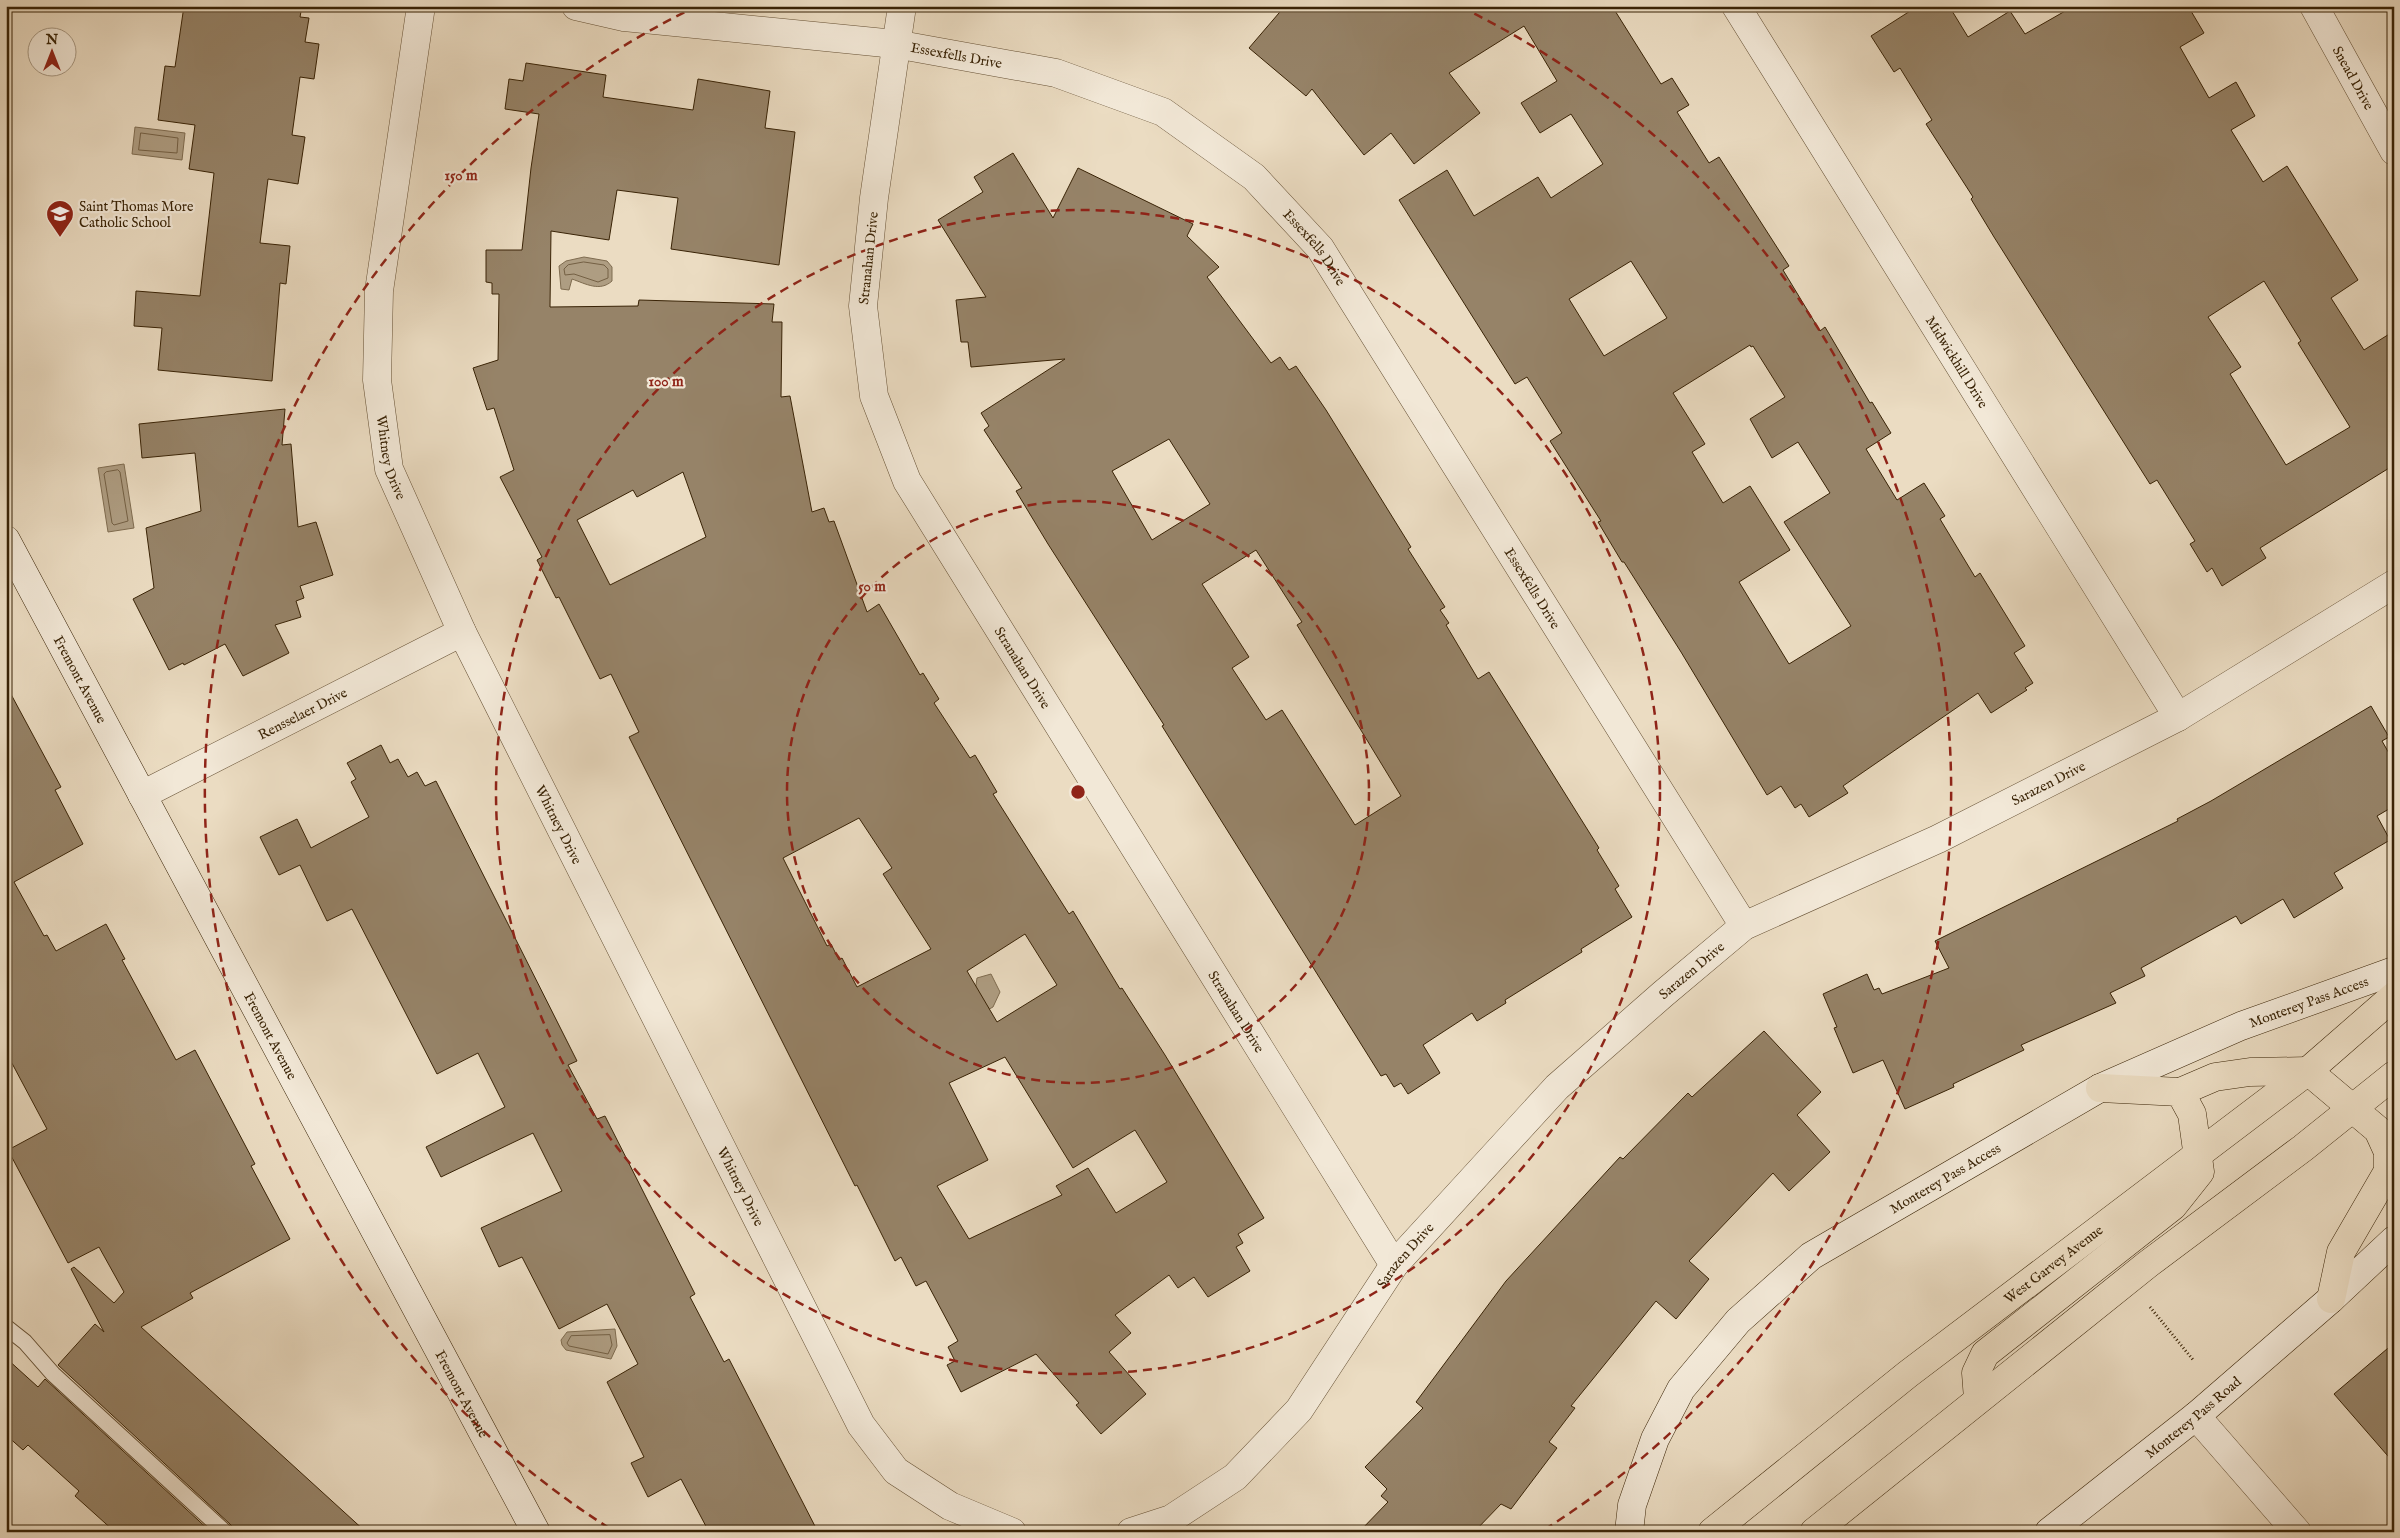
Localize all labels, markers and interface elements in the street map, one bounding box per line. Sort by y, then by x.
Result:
north arrow [28,28,78,78]
text: N [45,31,58,49]
street label: Essexfells Drive [909,39,1004,73]
street label: Snead Drive [2328,43,2378,114]
text: 150 m [444,166,478,185]
place label: Saint Thomas More Catholic School [79,198,194,232]
school or university icon: Saint Thomas More Catholic School [45,199,75,238]
street label: Essexfells Drive [1279,206,1350,290]
street label: Stranahan Drive [855,210,883,305]
street label: Midwickhill Drive [1921,313,1992,412]
text: 100 m [648,372,684,391]
street label: Whitney Drive [372,414,410,503]
street label: Essexfells Drive [1500,545,1564,633]
text: 50 m [858,577,886,596]
street label: Stranahan Drive [990,624,1055,713]
street label: Fremont Avenue [49,633,111,727]
street label: Rensselaer Drive [255,684,351,744]
street label: Sarazen Drive [2009,757,2089,810]
street label: Whitney Drive [530,782,586,868]
centre of rings [1069,783,1087,801]
street label: Sarazen Drive [1655,938,1729,1004]
street label: Stranahan Drive [1203,968,1268,1057]
street label: Monterey Pass Access [2247,973,2371,1032]
street label: Fremont Avenue [239,989,301,1084]
street label: Monterey Pass Access [1887,1140,2004,1218]
street label: Whitney Drive [713,1144,768,1230]
street label: Sarazen Drive [1373,1219,1439,1292]
street label: West Garvey Avenue [2001,1221,2107,1308]
street label: Fremont Avenue [431,1347,492,1442]
street label: Monterey Pass Road [2142,1373,2246,1463]

